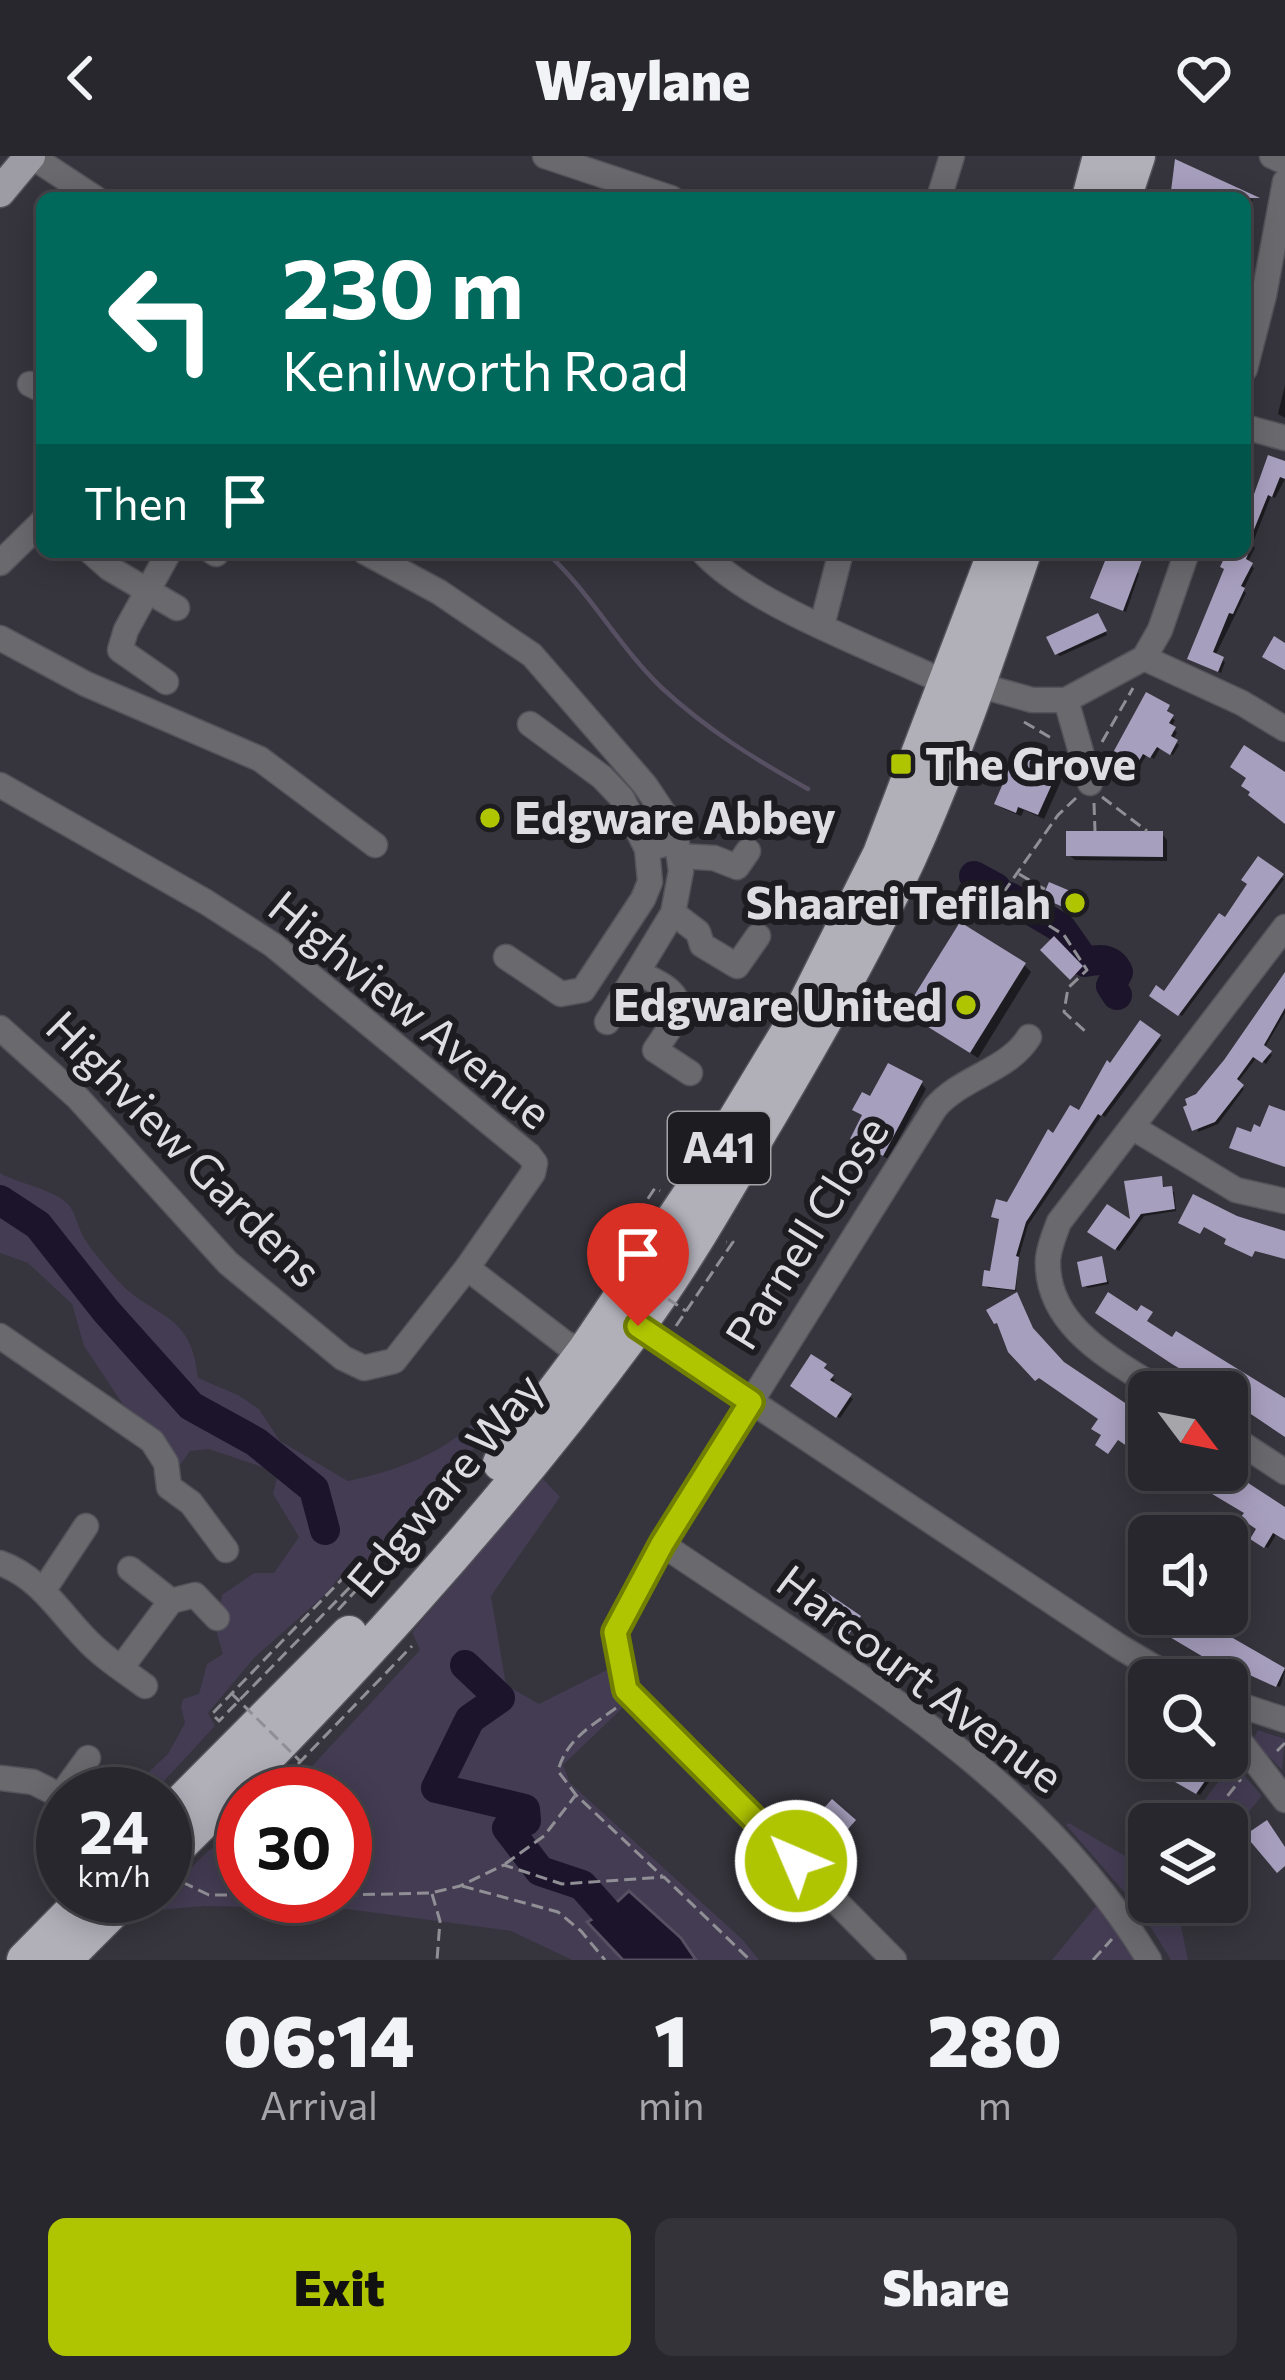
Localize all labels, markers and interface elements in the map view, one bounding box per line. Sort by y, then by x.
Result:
icon: back [48,45,114,111]
text: Waylane [535,45,750,111]
icon: heart [1171,45,1237,111]
text: 230 m [282,234,524,336]
icon: left [84,240,240,396]
text: Kenilworth Road [282,336,689,402]
icon: arrive [212,468,278,534]
text: Then [84,474,188,529]
place label: The Grove [925,734,1136,789]
marker: The Grove [888,751,914,777]
place label: Edgware Abbey [514,788,836,843]
marker: Edgware Abbey [477,805,503,831]
place label: Shaarei Tefilah [746,873,1051,928]
street label: Highview Avenue [259,877,564,1139]
marker: Shaarei Tefilah [1062,890,1088,916]
place label: Edgware United [613,975,942,1030]
marker: Edgware United [953,992,979,1018]
street label: Highview Gardens [37,998,335,1296]
street label: Parnell Close [712,1105,898,1358]
road number: A41 [668,1112,770,1184]
pin [587,1203,689,1326]
icon: arrive [605,1221,671,1287]
street label: Edgware Way [333,1360,553,1607]
north arrow [1128,1371,1248,1491]
map controls [1128,1371,1248,1923]
button: sound [1128,1515,1248,1635]
street label: Harcourt Avenue [768,1552,1075,1802]
button: search [1128,1659,1248,1779]
speed limit sign: 30 [216,1767,372,1923]
text: 24 [79,1793,149,1866]
position arrow [733,1798,859,1924]
button: layers [1128,1803,1248,1923]
text: km/h [78,1856,150,1893]
text: 06:14 [223,1994,415,2082]
text: 1 [654,1994,688,2082]
text: 280 [928,1994,1062,2082]
text: Arrival [260,2080,378,2128]
text: min [638,2080,704,2128]
text: m [978,2080,1012,2128]
button: Exit [48,2218,631,2356]
button: Share [655,2218,1237,2356]

